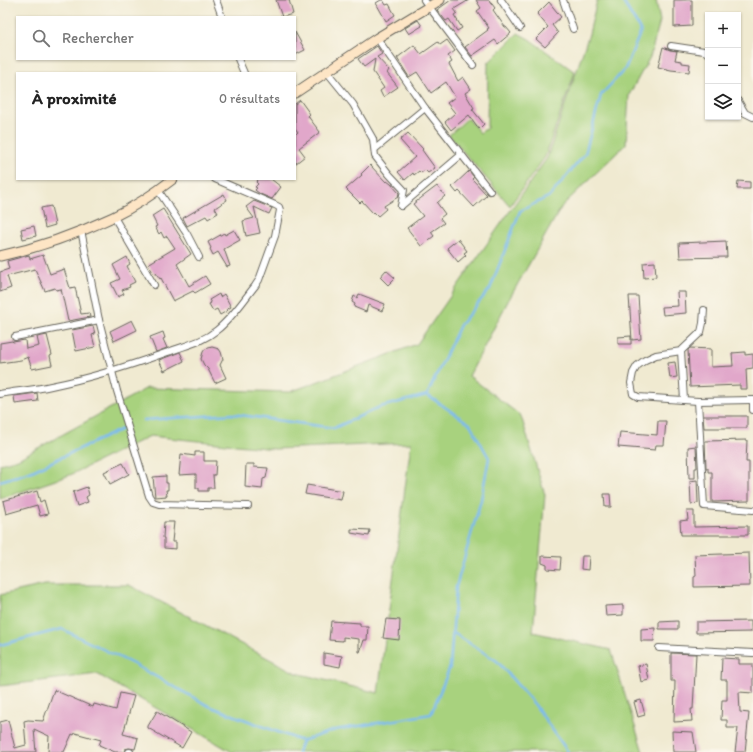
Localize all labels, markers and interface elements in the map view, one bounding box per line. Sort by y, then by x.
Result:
map controls [705,12,741,120]
button: + [705,12,741,48]
search box [16,16,296,60]
icon: search [30,27,52,49]
text: Rechercher [62,29,134,47]
button: − [705,48,741,84]
button: layers [705,84,741,120]
text: À proximité [32,88,117,108]
text: 0 résultats [219,91,280,106]

